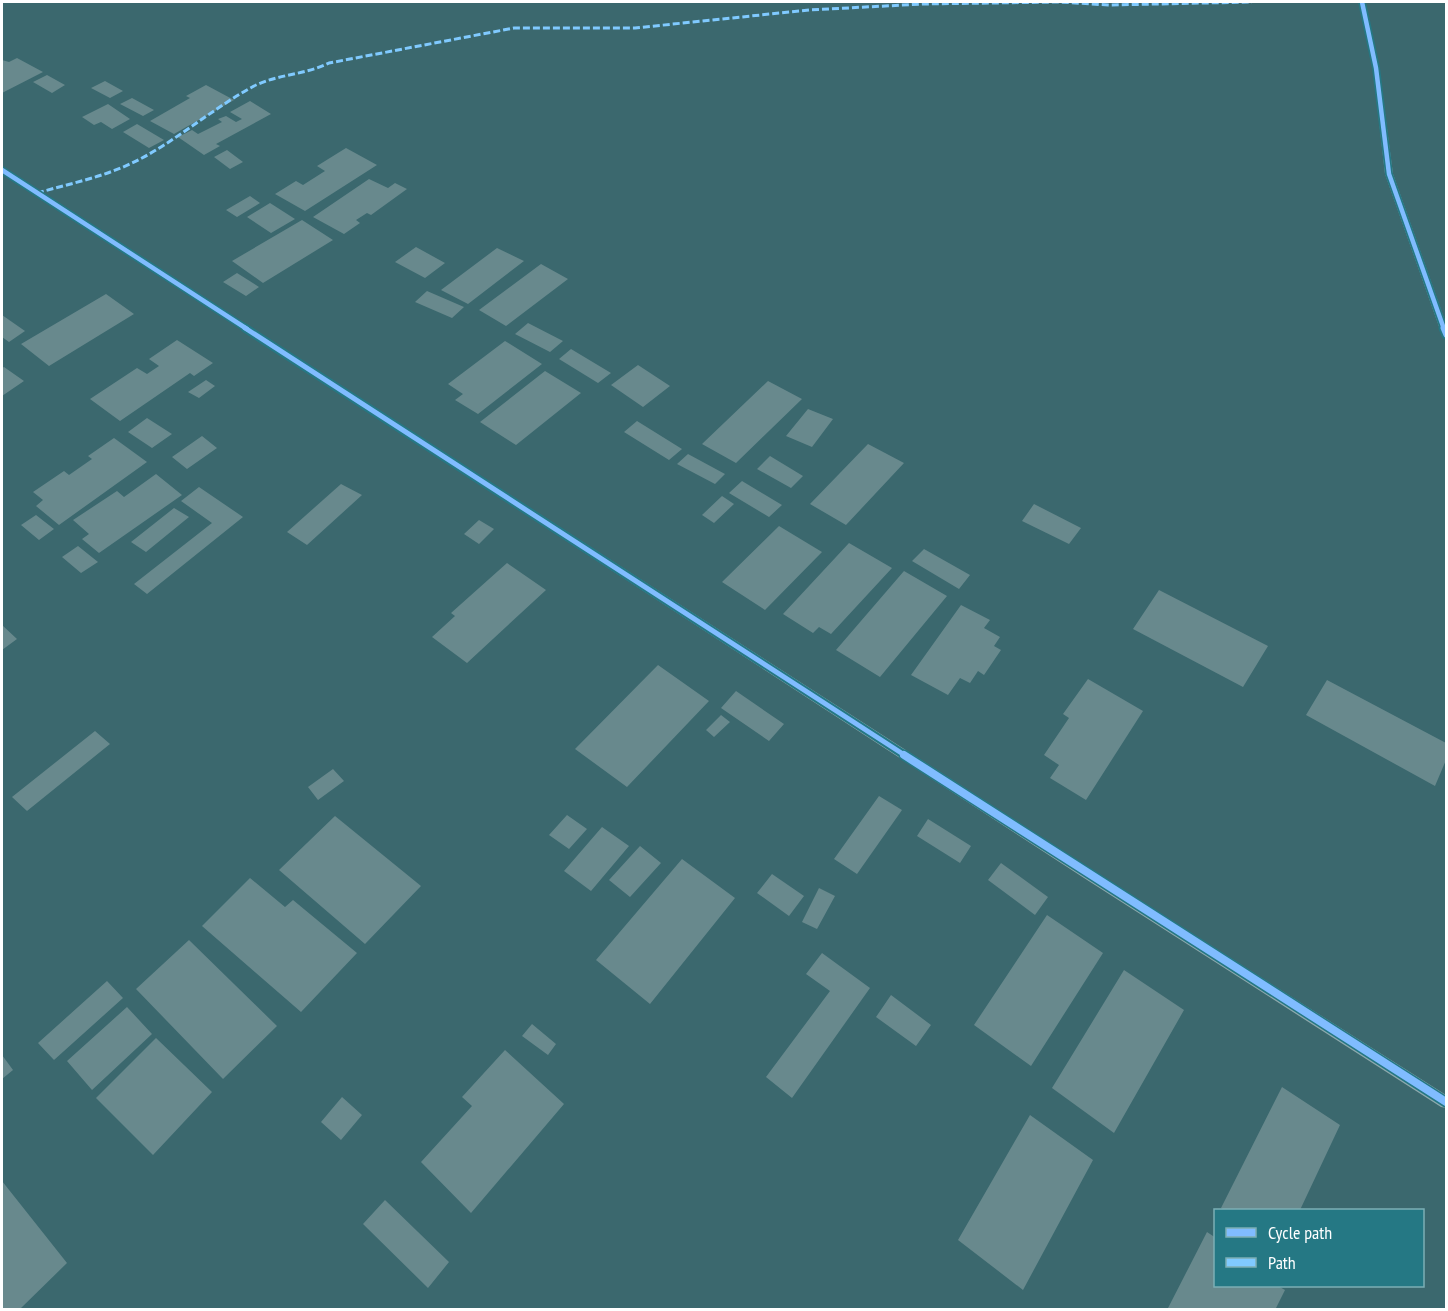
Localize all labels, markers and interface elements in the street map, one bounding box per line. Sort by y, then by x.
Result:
legend [1214,1209,1424,1287]
text: Cycle path [1268,1221,1332,1244]
text: Path [1268,1251,1296,1274]

